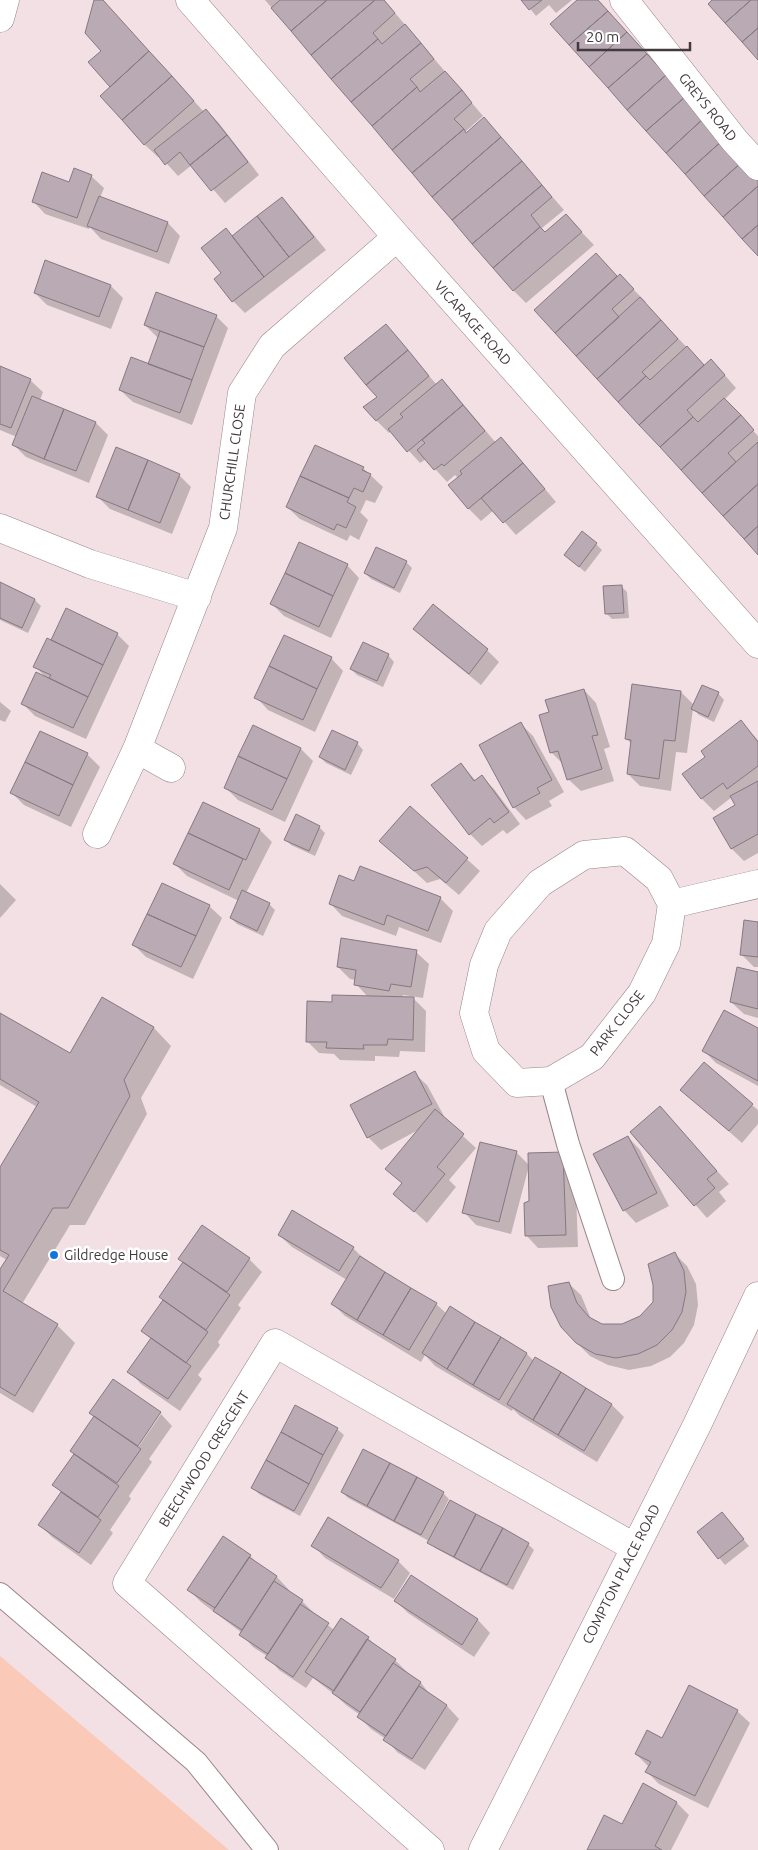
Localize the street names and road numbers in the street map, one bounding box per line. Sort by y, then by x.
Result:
street label: GREYS ROAD [676,70,740,144]
street label: VICARAGE ROAD [431,278,515,368]
street label: CHURCHILL CLOSE [216,403,248,521]
street label: PARK CLOSE [586,987,648,1059]
street label: BEECHWOOD CRESCENT [156,1388,253,1530]
street label: COMPTON PLACE ROAD [579,1502,663,1646]

